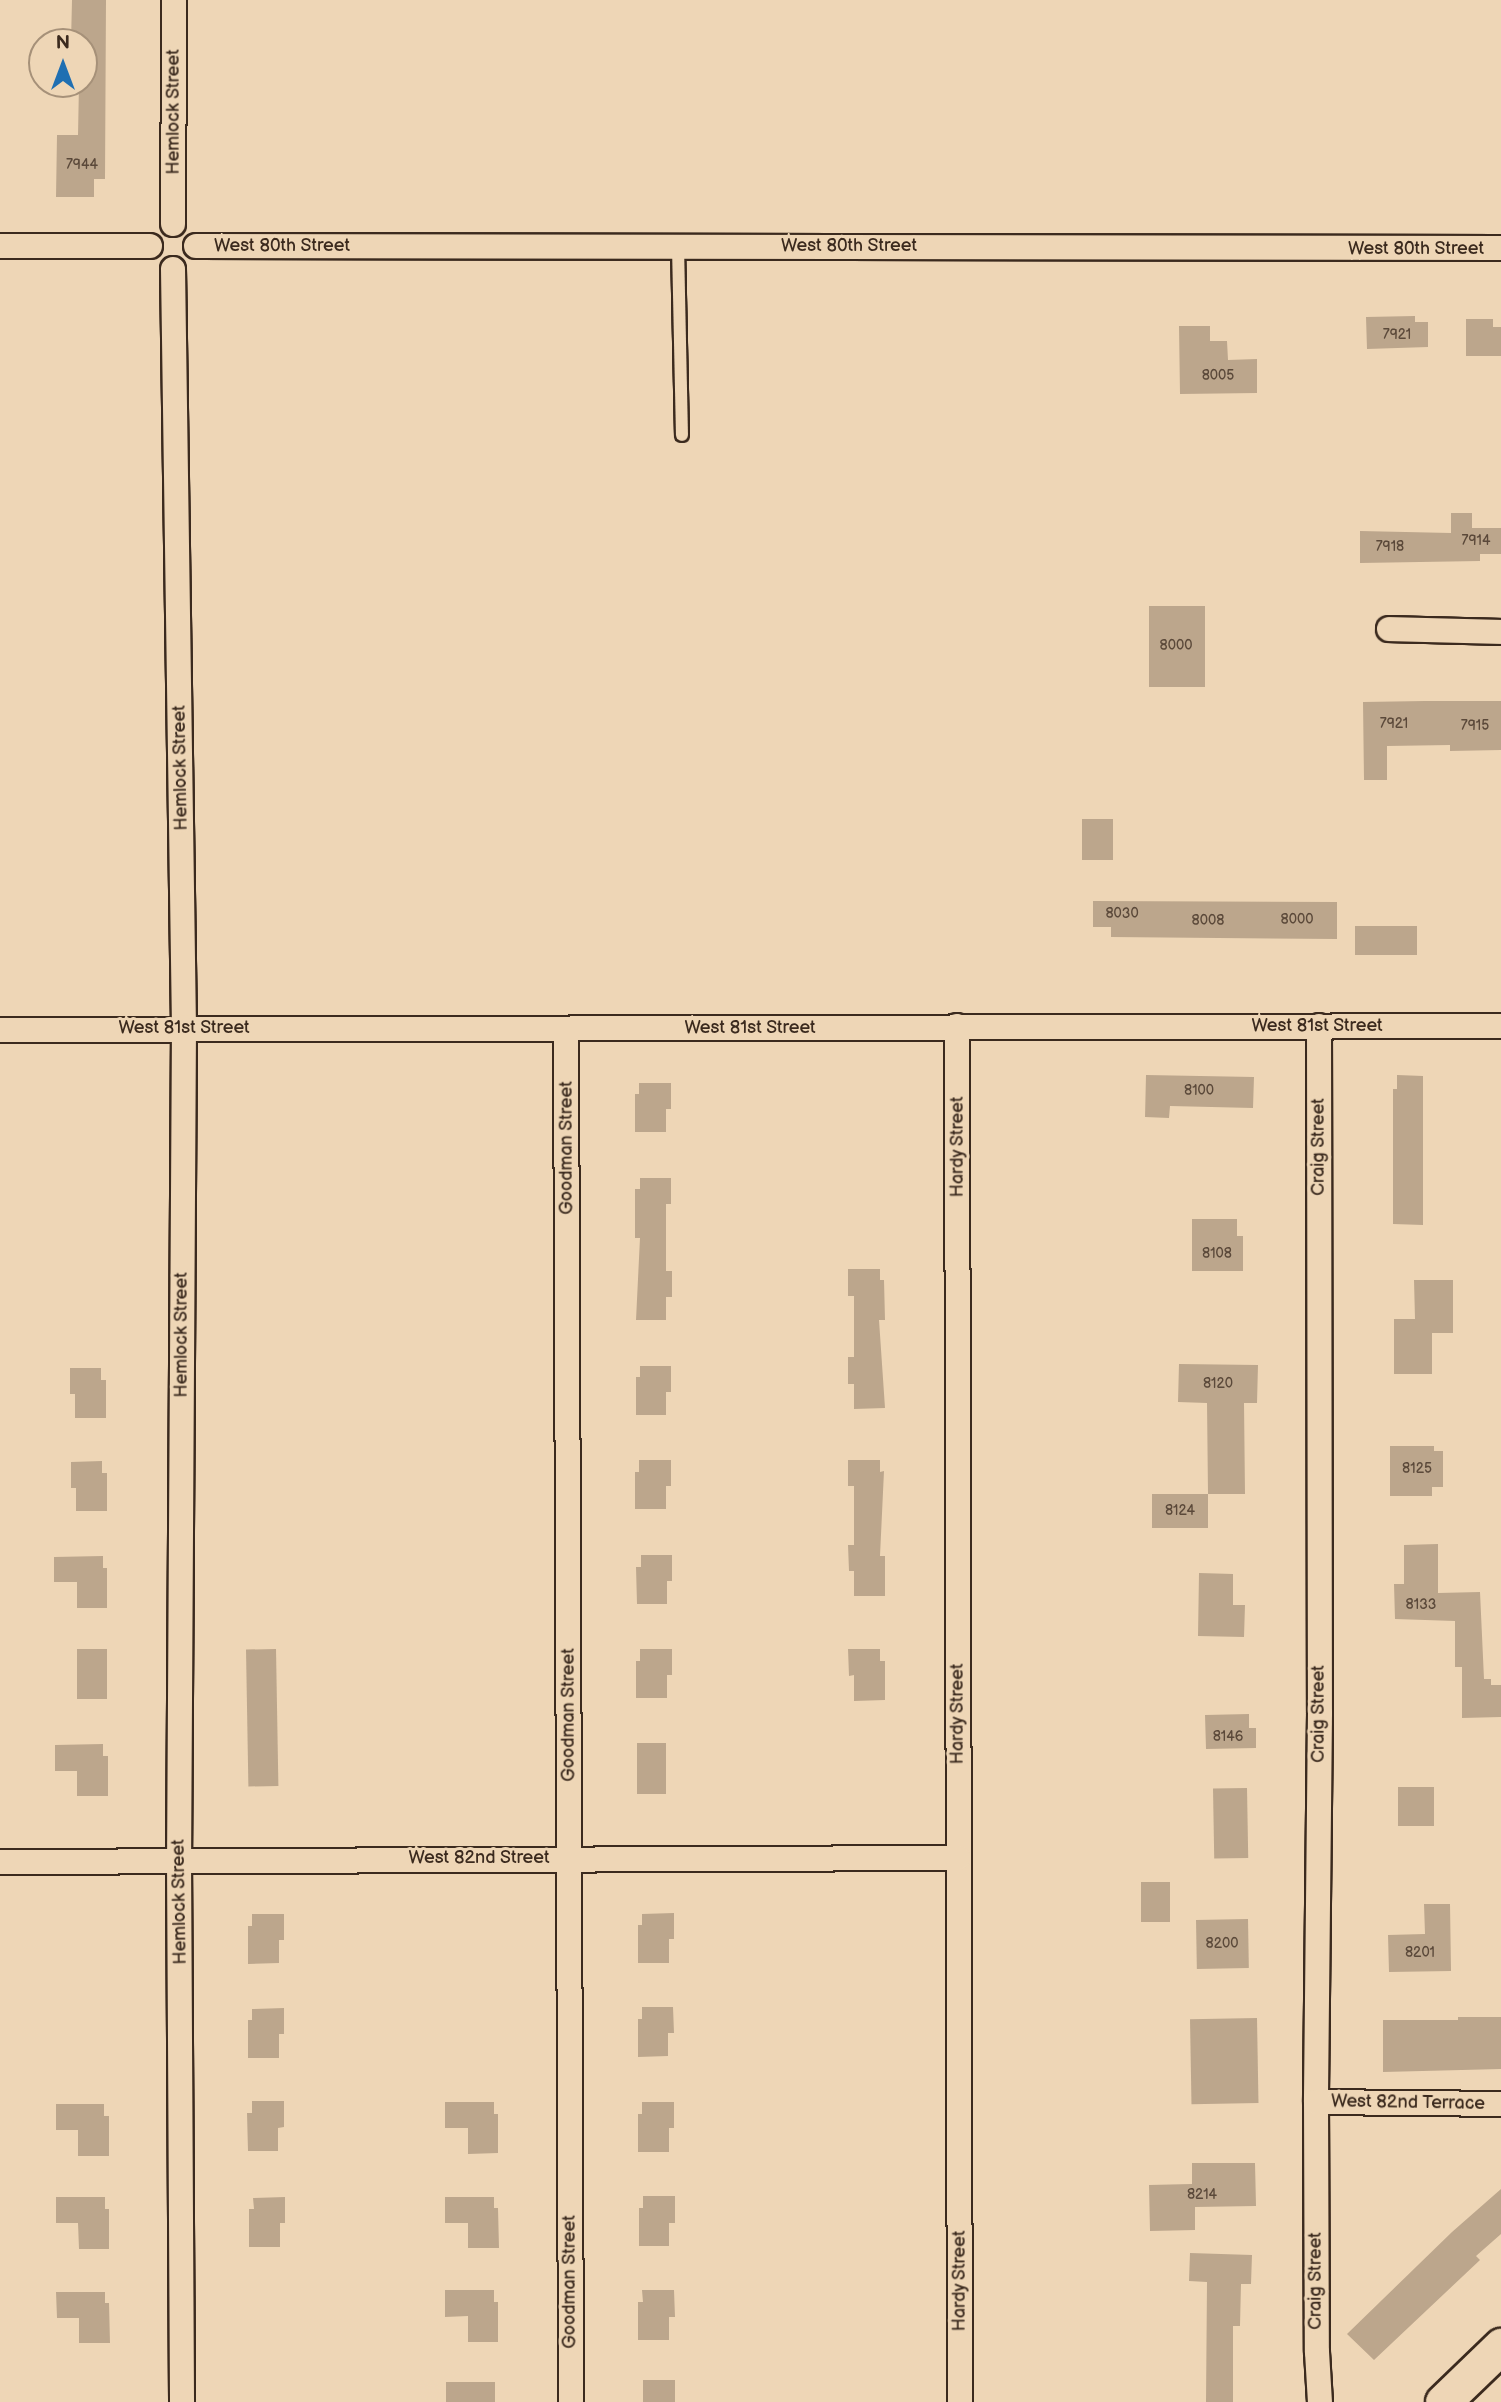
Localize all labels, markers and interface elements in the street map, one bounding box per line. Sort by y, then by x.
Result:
north arrow [28,28,98,98]
text: N [56,32,70,55]
street label: Hemlock Street [163,49,185,175]
house number: 7944 [66,157,98,173]
street label: West 80th Street [214,235,350,257]
street label: West 80th Street [781,235,917,257]
street label: West 80th Street [1348,238,1484,260]
house number: 7921 [1383,327,1411,343]
house number: 8005 [1202,368,1234,384]
house number: 7914 [1462,533,1490,549]
house number: 7918 [1376,539,1404,555]
house number: 8000 [1160,638,1192,654]
street label: Hemlock Street [169,705,193,831]
house number: 7921 [1380,716,1408,732]
house number: 7915 [1461,718,1489,734]
house number: 8030 [1105,906,1139,922]
house number: 8000 [1281,912,1313,928]
house number: 8008 [1192,913,1224,929]
street label: West 81st Street [1251,1015,1383,1037]
street label: West 81st Street [118,1017,250,1039]
street label: West 81st Street [684,1017,816,1039]
street label: Goodman Street [556,1081,578,1215]
house number: 8100 [1184,1083,1214,1099]
street label: Hardy Street [947,1096,969,1198]
street label: Craig Street [1308,1098,1330,1196]
house number: 8108 [1202,1246,1232,1262]
street label: Hemlock Street [171,1272,193,1398]
house number: 8120 [1203,1376,1233,1392]
house number: 8125 [1402,1461,1432,1477]
house number: 8124 [1165,1503,1195,1519]
house number: 8133 [1406,1597,1436,1613]
street label: Goodman Street [558,1648,580,1782]
street label: Hardy Street [947,1663,969,1765]
street label: Craig Street [1308,1665,1330,1763]
house number: 8146 [1213,1729,1243,1745]
street label: Hemlock Street [168,1839,192,1965]
street label: West 82nd Street [408,1847,550,1869]
house number: 8200 [1206,1936,1238,1952]
house number: 8201 [1405,1945,1435,1961]
street label: West 82nd Terrace [1331,2091,1485,2115]
house number: 8214 [1187,2187,1217,2203]
street label: Goodman Street [559,2215,581,2349]
street label: Hardy Street [949,2230,971,2332]
street label: Craig Street [1305,2232,1327,2330]

